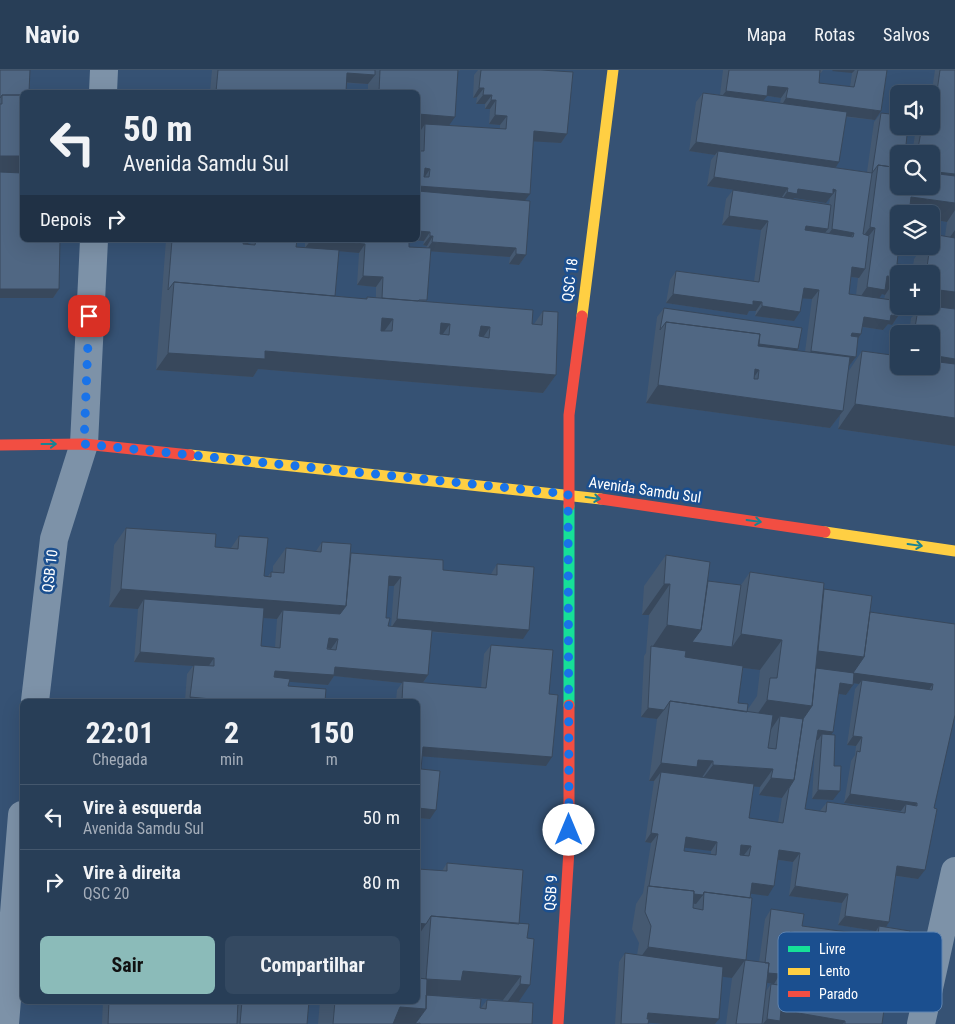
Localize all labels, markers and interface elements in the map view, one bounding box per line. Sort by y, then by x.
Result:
text: Navio [25,21,80,49]
text: Mapa [747,24,786,45]
text: Rotas [814,24,855,45]
text: Salvos [883,24,930,45]
map controls [890,85,940,375]
button: sound [890,85,940,135]
text: 50 m [123,109,192,150]
icon: left [40,110,105,175]
button: search [890,145,940,195]
text: Avenida Samdu Sul [123,151,289,176]
icon: right [102,205,130,233]
button: layers [890,205,940,255]
text: Depois [40,208,92,231]
street label: QSC 18 [558,257,582,303]
button: + [890,265,940,315]
pin [68,295,110,337]
icon: arrive [75,302,103,330]
button: − [890,325,940,375]
one-way arrow [40,439,56,449]
street label: Avenida Samdu Sul [588,473,702,507]
one-way arrow [585,493,601,503]
one-way arrow [746,517,762,527]
one-way arrow [907,540,923,550]
street label: QSB 10 [38,548,62,594]
text: 22:01 [86,715,154,750]
text: 2 [224,715,239,750]
text: 150 [309,715,354,750]
text: Chegada [92,750,148,769]
text: min [220,750,243,769]
text: m [326,750,338,769]
text: Vire à esquerda [83,796,202,819]
icon: left [40,803,68,831]
position arrow [542,803,594,855]
text: 50 m [363,806,400,829]
text: Avenida Samdu Sul [83,819,204,838]
text: Vire à direita [83,861,181,884]
icon: right [40,868,68,896]
text: 80 m [363,871,400,894]
street label: QSB 9 [541,874,561,912]
text: QSC 20 [83,884,129,903]
legend [778,932,942,1012]
button: Sair [40,936,215,994]
button: Compartilhar [225,936,400,994]
text: Livre [819,941,846,957]
text: Lento [819,963,850,979]
text: Parado [819,986,858,1002]

